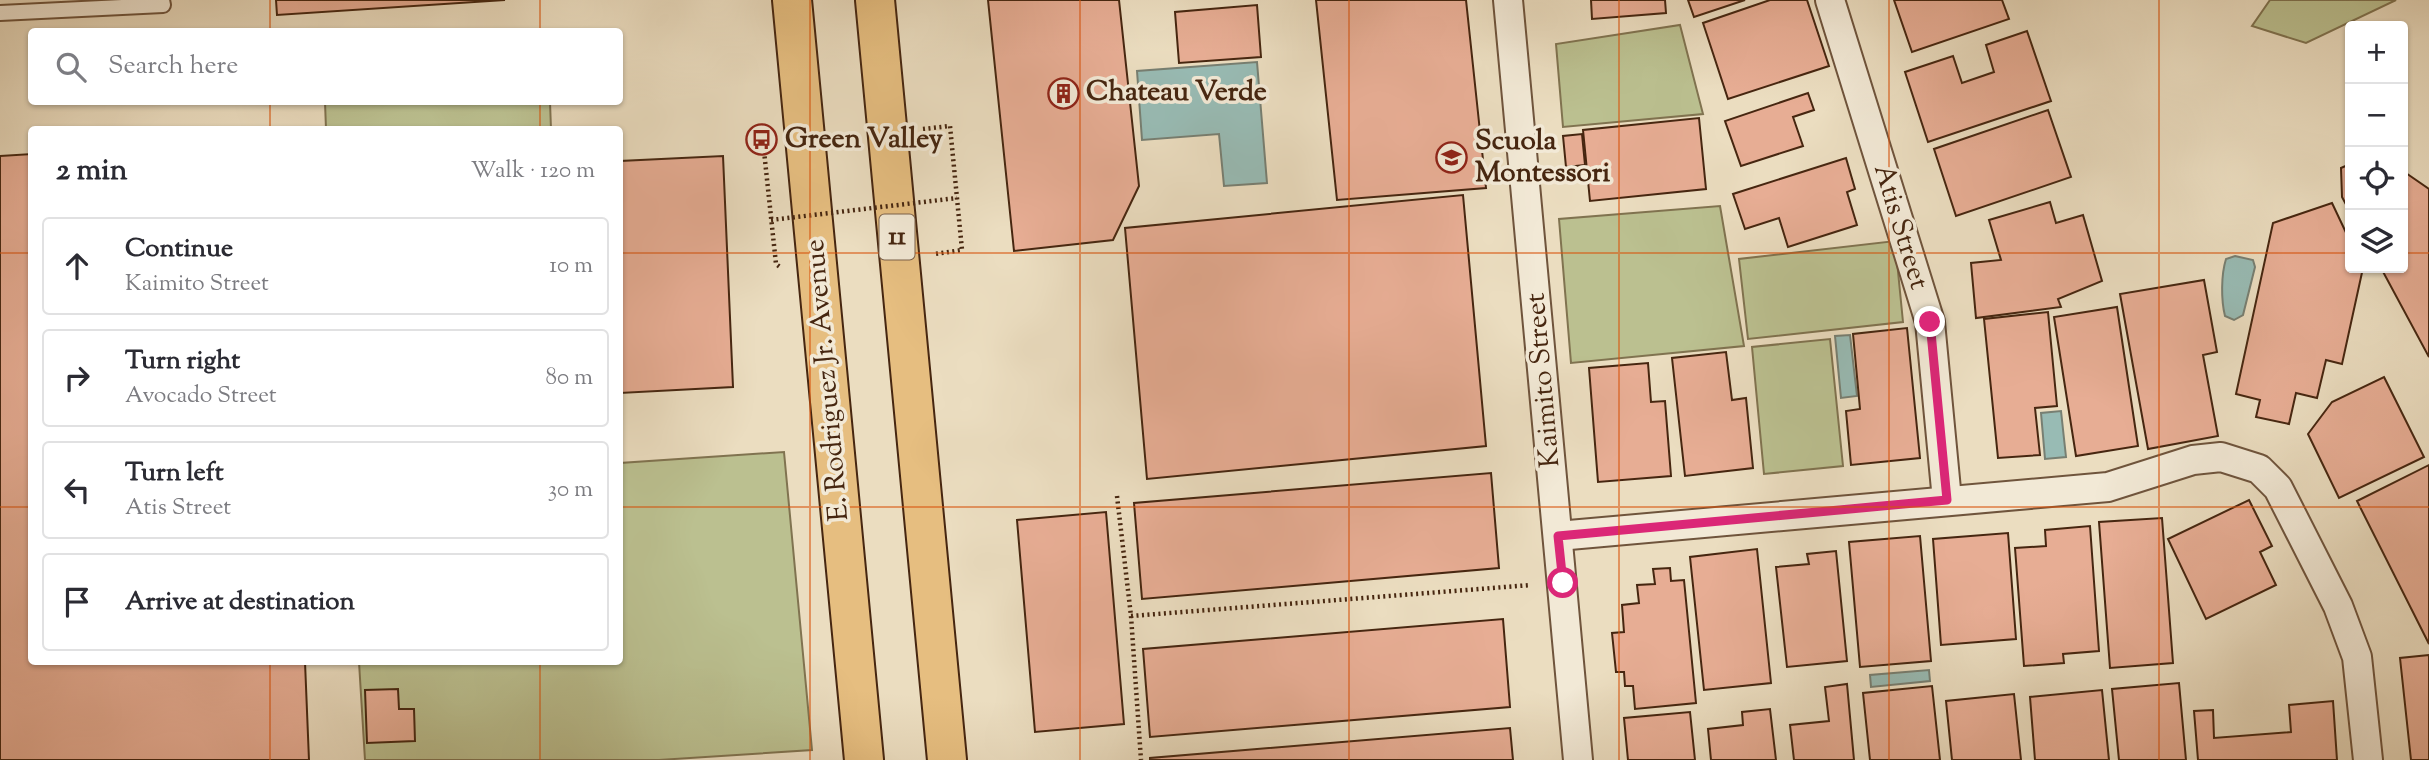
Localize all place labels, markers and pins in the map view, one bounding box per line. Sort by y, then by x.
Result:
place label: Chateau Verde [1086,73,1267,113]
building icon: Chateau Verde [1046,76,1080,110]
place label: Green Valley [785,120,943,160]
place label: Scuola Montessori [1475,122,1610,194]
bus stop icon: Green Valley [745,123,779,157]
school or university icon: Scuola Montessori [1435,141,1469,175]

